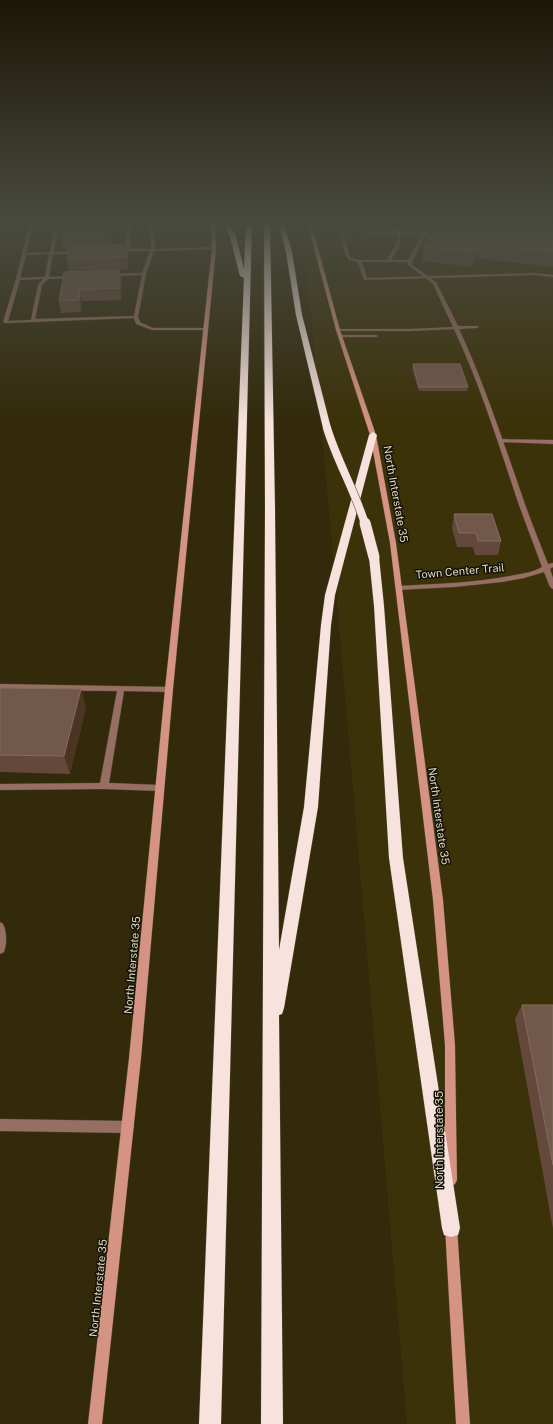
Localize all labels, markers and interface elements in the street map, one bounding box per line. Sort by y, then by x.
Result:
street label: North Interstate 35 [382,445,410,543]
street label: Town Center Trail [415,561,505,581]
street label: North Interstate 35 [426,767,452,865]
street label: North Interstate 35 [122,916,142,1014]
street label: North Interstate 35 [433,1091,445,1189]
street label: North Interstate 35 [87,1239,109,1337]

